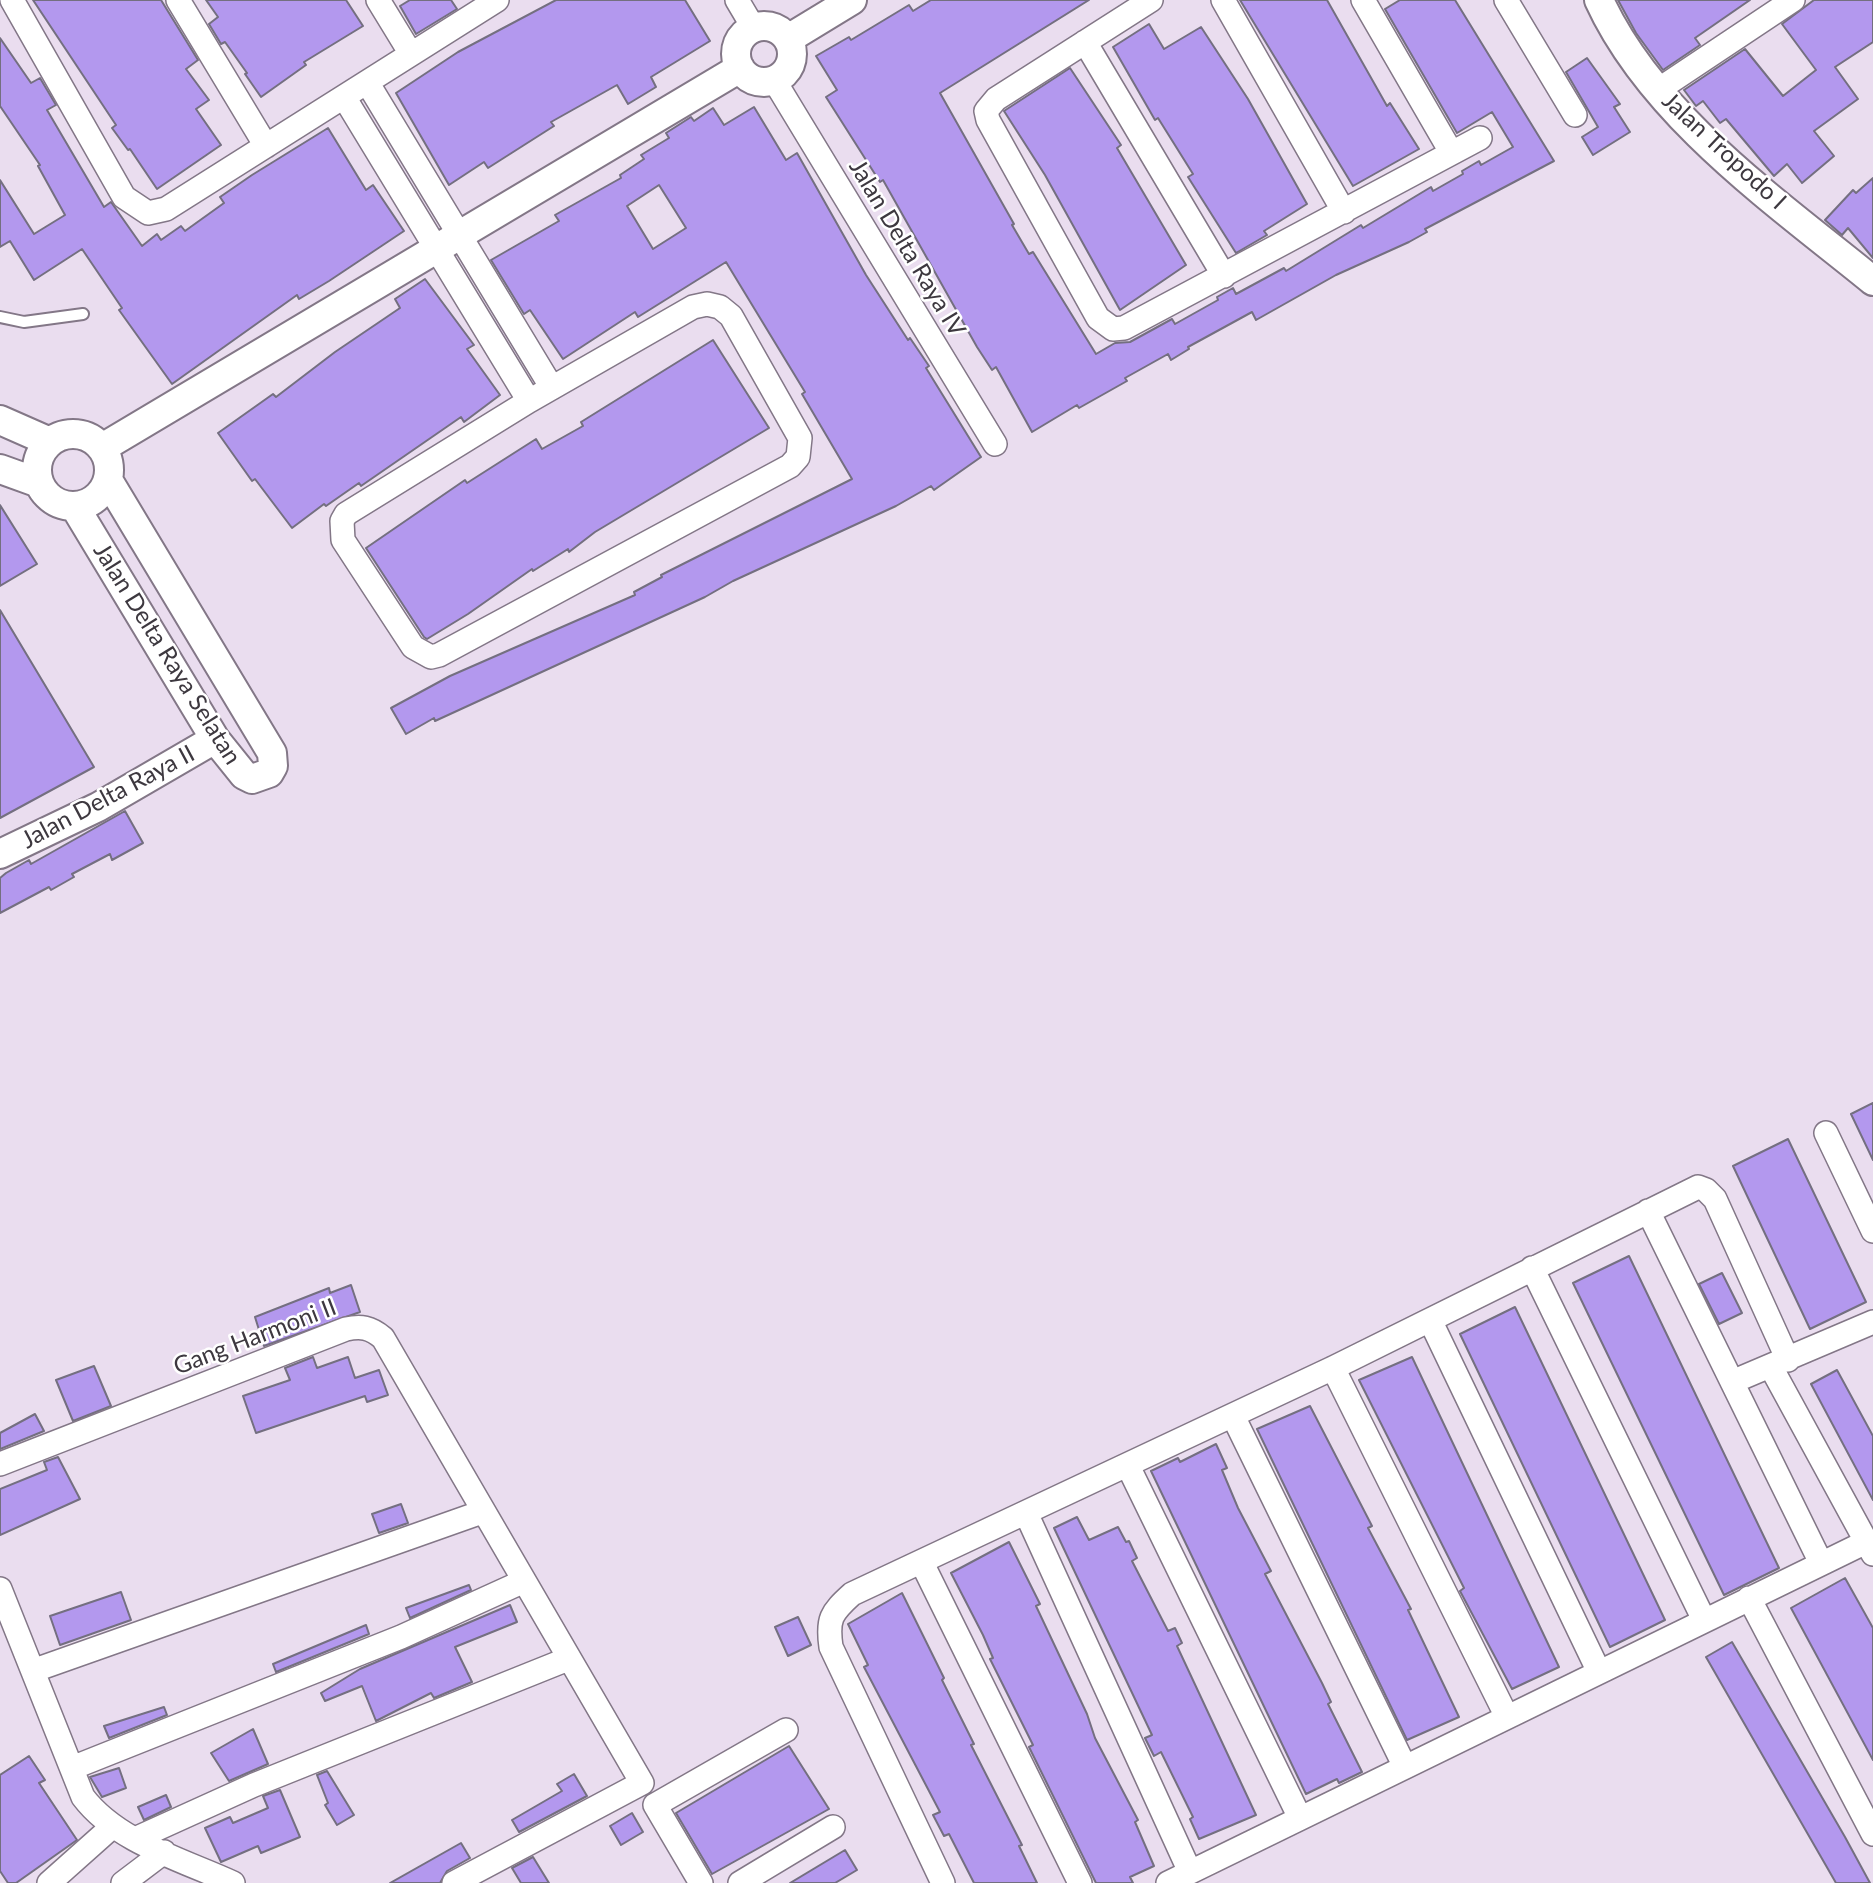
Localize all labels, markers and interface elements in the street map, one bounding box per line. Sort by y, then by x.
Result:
street label: Jalan Tropodo I [1656,86,1792,216]
street label: Jalan Delta Raya IV [843,154,971,342]
street label: Jalan Delta Raya Selatan [87,538,247,770]
street label: Jalan Delta Raya II [16,739,200,855]
street label: Gang Harmoni II [169,1293,341,1381]

